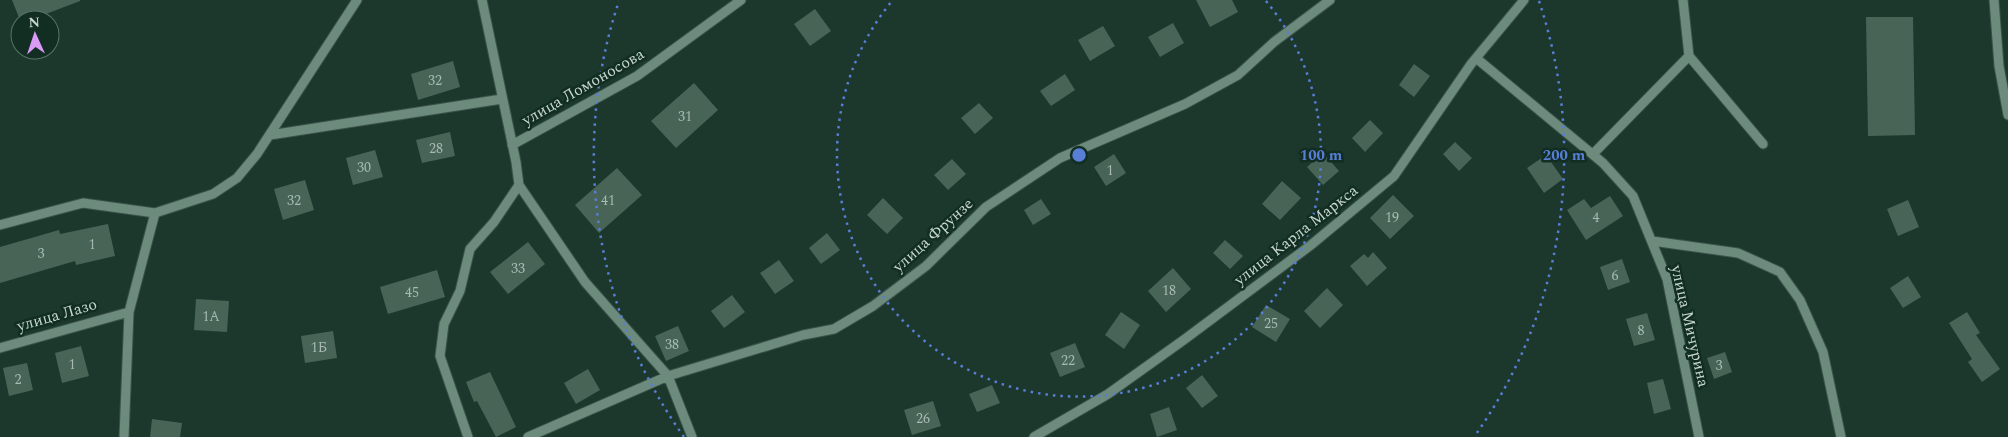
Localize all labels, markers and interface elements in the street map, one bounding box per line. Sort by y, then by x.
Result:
north arrow [10,10,60,60]
text: N [28,12,41,33]
street label: улица Ломоносова [516,42,649,132]
house number: 32 [428,70,442,91]
house number: 31 [678,106,692,127]
house number: 28 [429,138,443,159]
text: 100 m [1300,144,1343,167]
text: 200 m [1543,144,1586,167]
centre of rings [1070,146,1088,164]
house number: 30 [357,157,371,178]
house number: 1 [1107,160,1114,181]
street label: улица Карла Маркса [1228,179,1363,292]
house number: 32 [287,190,301,211]
house number: 41 [601,190,615,211]
street label: улица Фрунзе [886,192,979,279]
house number: 19 [1385,207,1399,228]
house number: 4 [1593,207,1600,228]
house number: 1 [89,234,96,255]
house number: 3 [38,243,45,264]
house number: 33 [511,258,525,279]
street label: улица Мичурина [1664,262,1716,390]
house number: 6 [1612,265,1619,286]
house number: 18 [1162,280,1176,301]
house number: 45 [405,282,419,303]
street label: улица Лазо [13,292,100,338]
house number: 1А [202,306,220,327]
house number: 25 [1264,313,1278,334]
house number: 8 [1638,320,1645,341]
house number: 38 [665,334,679,355]
house number: 1Б [311,337,327,358]
house number: 22 [1061,350,1075,371]
house number: 1 [69,354,76,375]
house number: 3 [1716,355,1723,376]
house number: 2 [15,369,22,390]
house number: 26 [916,408,930,429]

